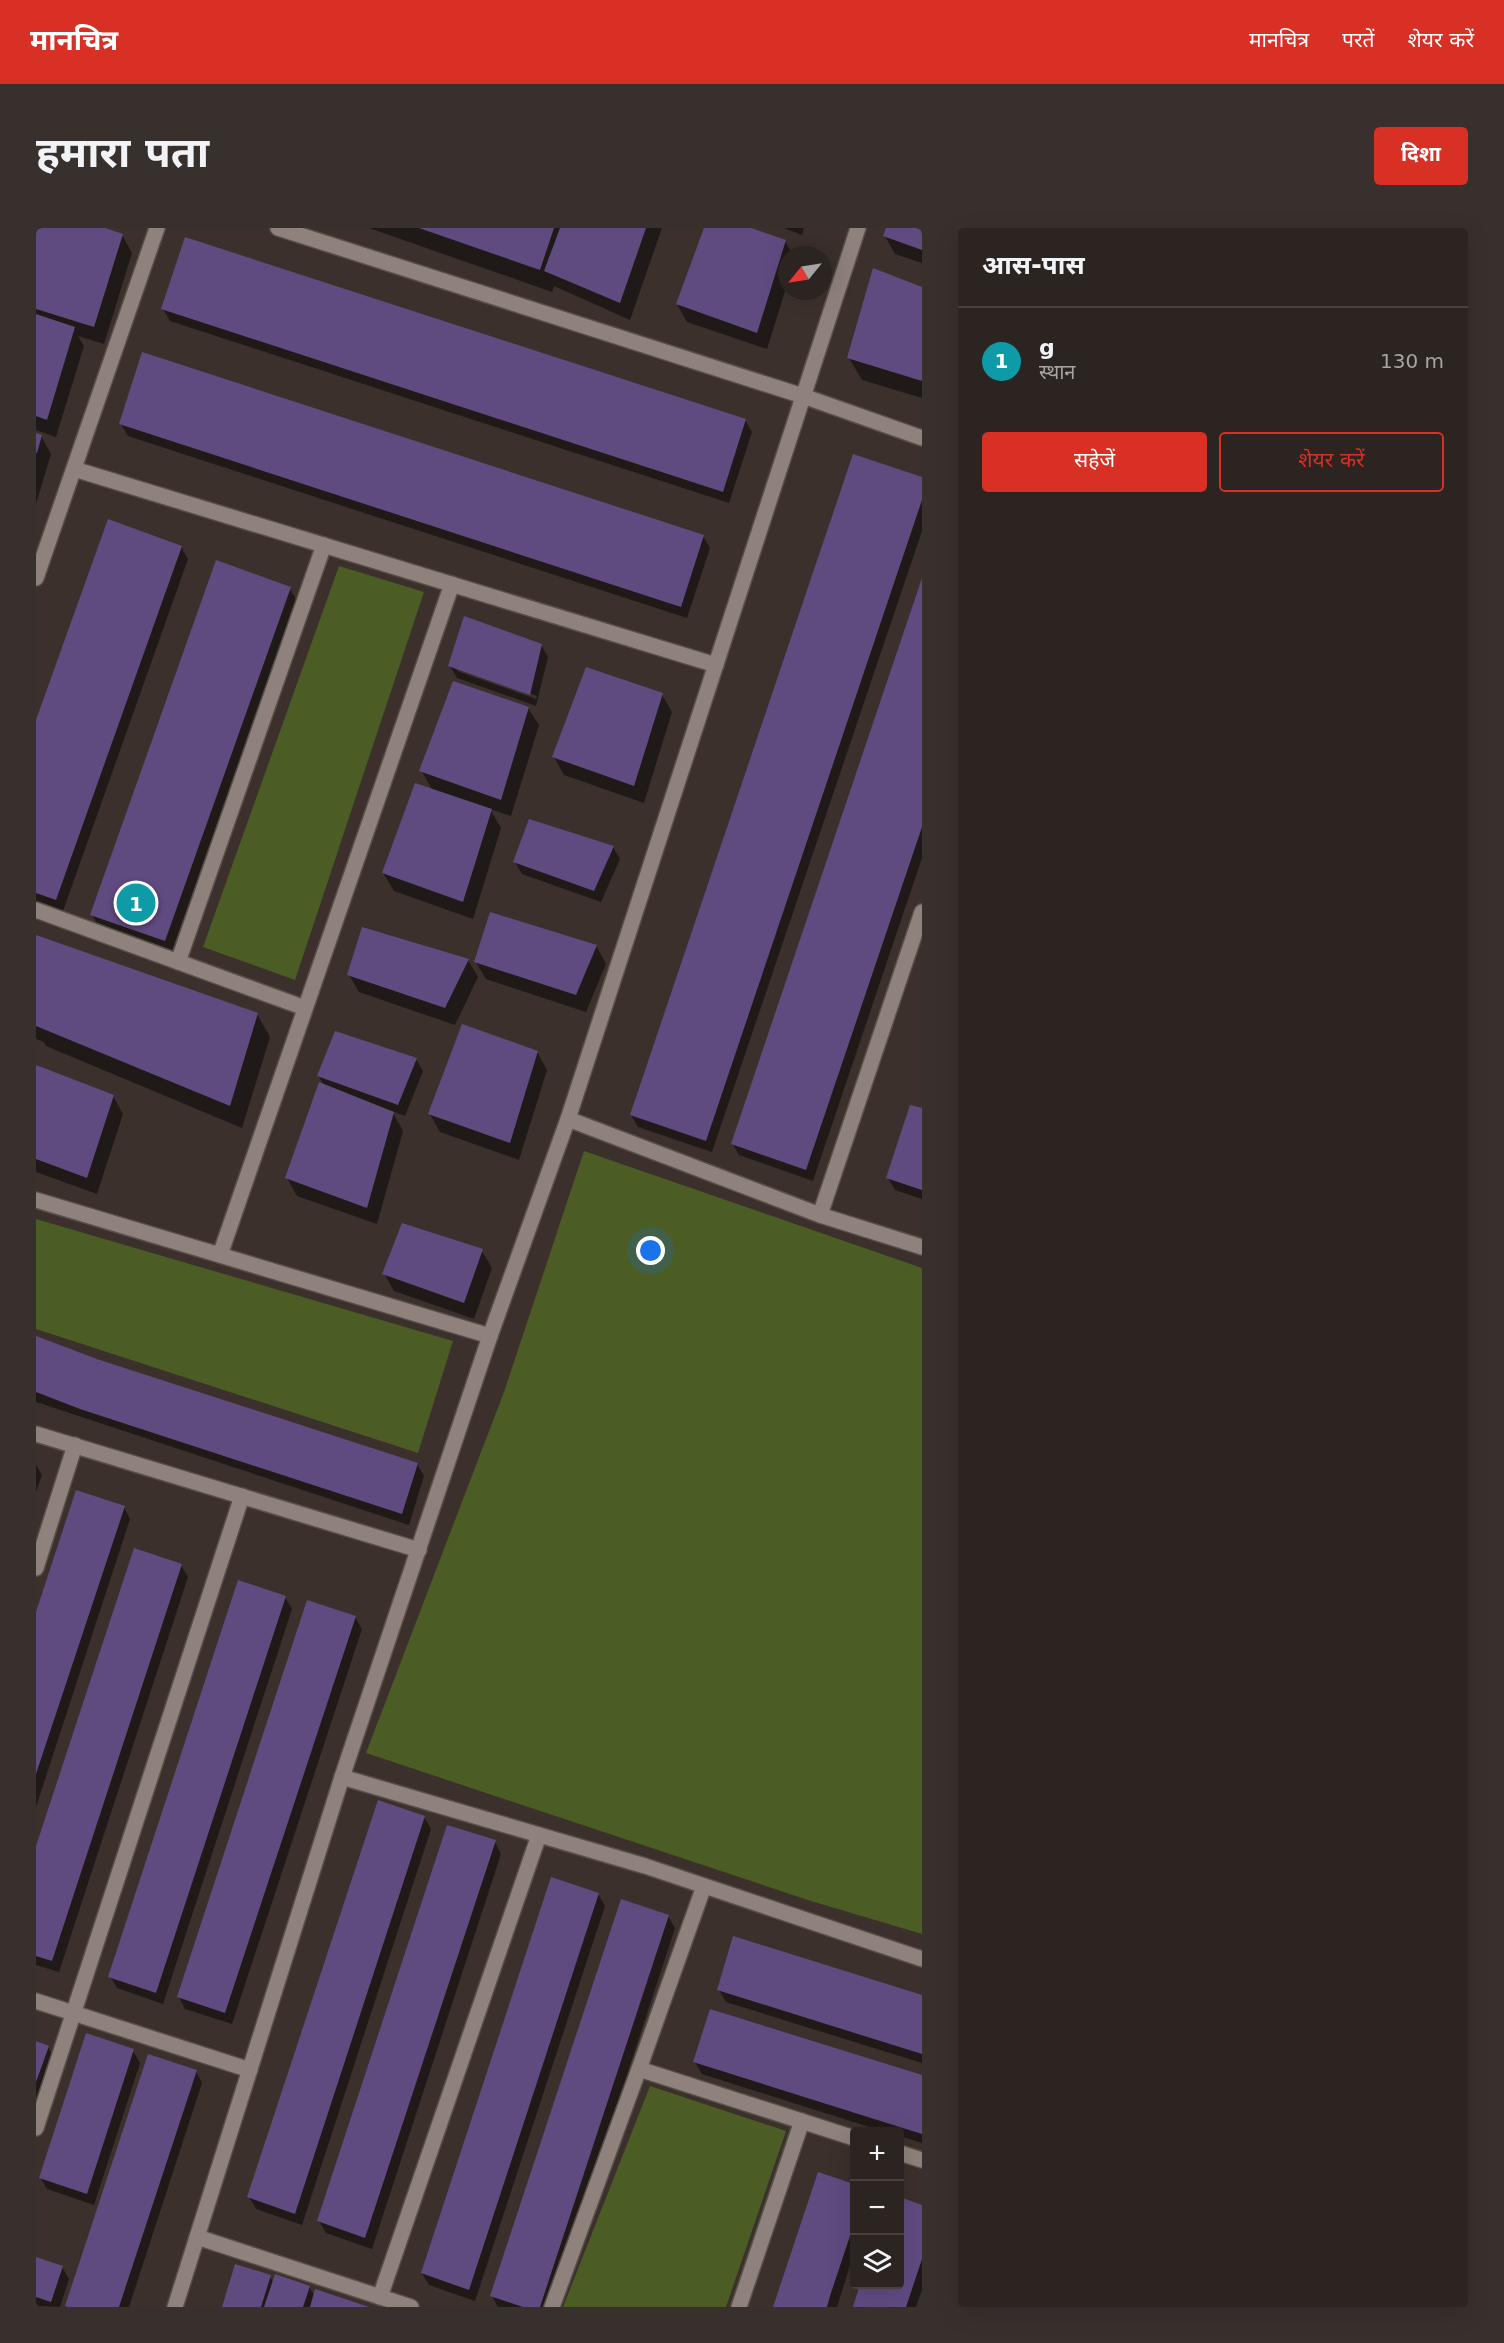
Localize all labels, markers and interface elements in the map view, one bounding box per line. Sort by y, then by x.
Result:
text: मानचित्र [30,24,118,57]
text: मानचित्र [1249,28,1309,52]
text: परतें [1342,28,1375,52]
text: शेयर करें [1408,28,1474,52]
button: दिशा [1374,127,1468,185]
text: हमारा पता [36,128,209,177]
north arrow [778,246,832,300]
text: आस-पास [982,250,1085,280]
text: g [1039,335,1055,360]
text: 1 [995,349,1008,373]
text: 130 m [1380,349,1444,373]
text: स्थान [1039,360,1075,384]
button: सहेजें [982,432,1207,492]
button: शेयर करें [1219,432,1444,492]
pin: 1 [116,880,156,926]
your location [636,1236,665,1265]
map controls [850,2127,904,2289]
button: + [850,2127,904,2181]
button: − [850,2181,904,2235]
button: layers [850,2235,904,2289]

